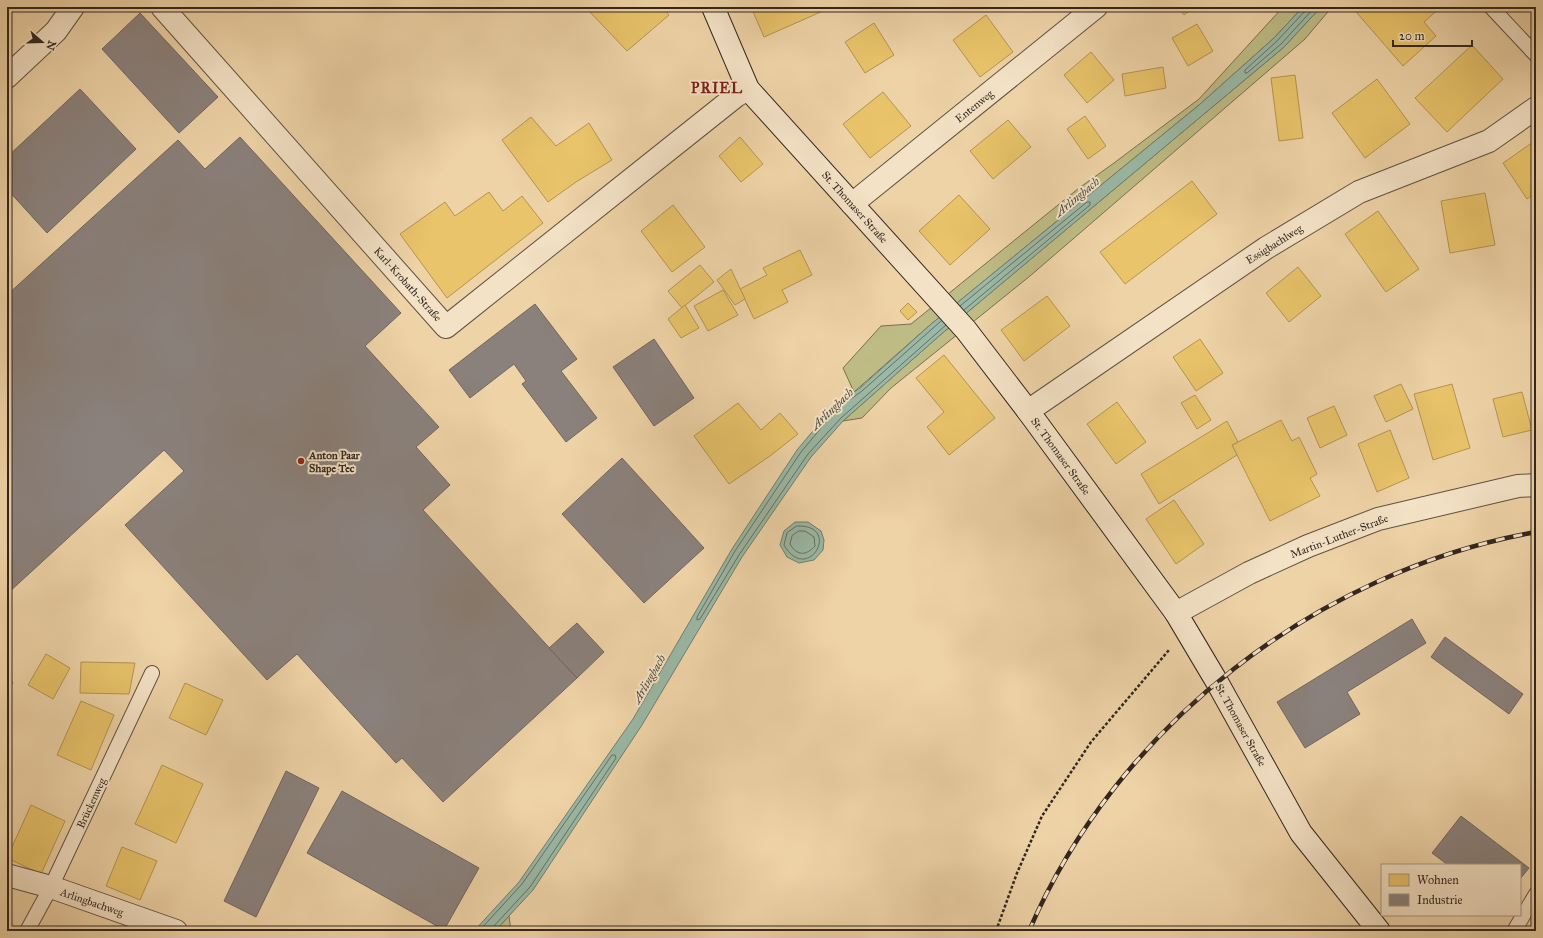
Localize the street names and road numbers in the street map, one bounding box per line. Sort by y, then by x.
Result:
street label: Entenweg [953,87,997,126]
street label: St. Thomaser Straße [819,169,891,246]
street label: Essigbachlweg [1243,221,1306,267]
street label: Karl-Krobath-Straße [371,245,445,324]
street label: St. Thomaser Straße [1028,415,1093,498]
street label: Martin-Luther-Straße [1288,512,1390,561]
street label: St. Thomaser Straße [1212,682,1269,769]
street label: Brückenweg [74,775,109,831]
street label: Arlingbachweg [58,885,126,920]

